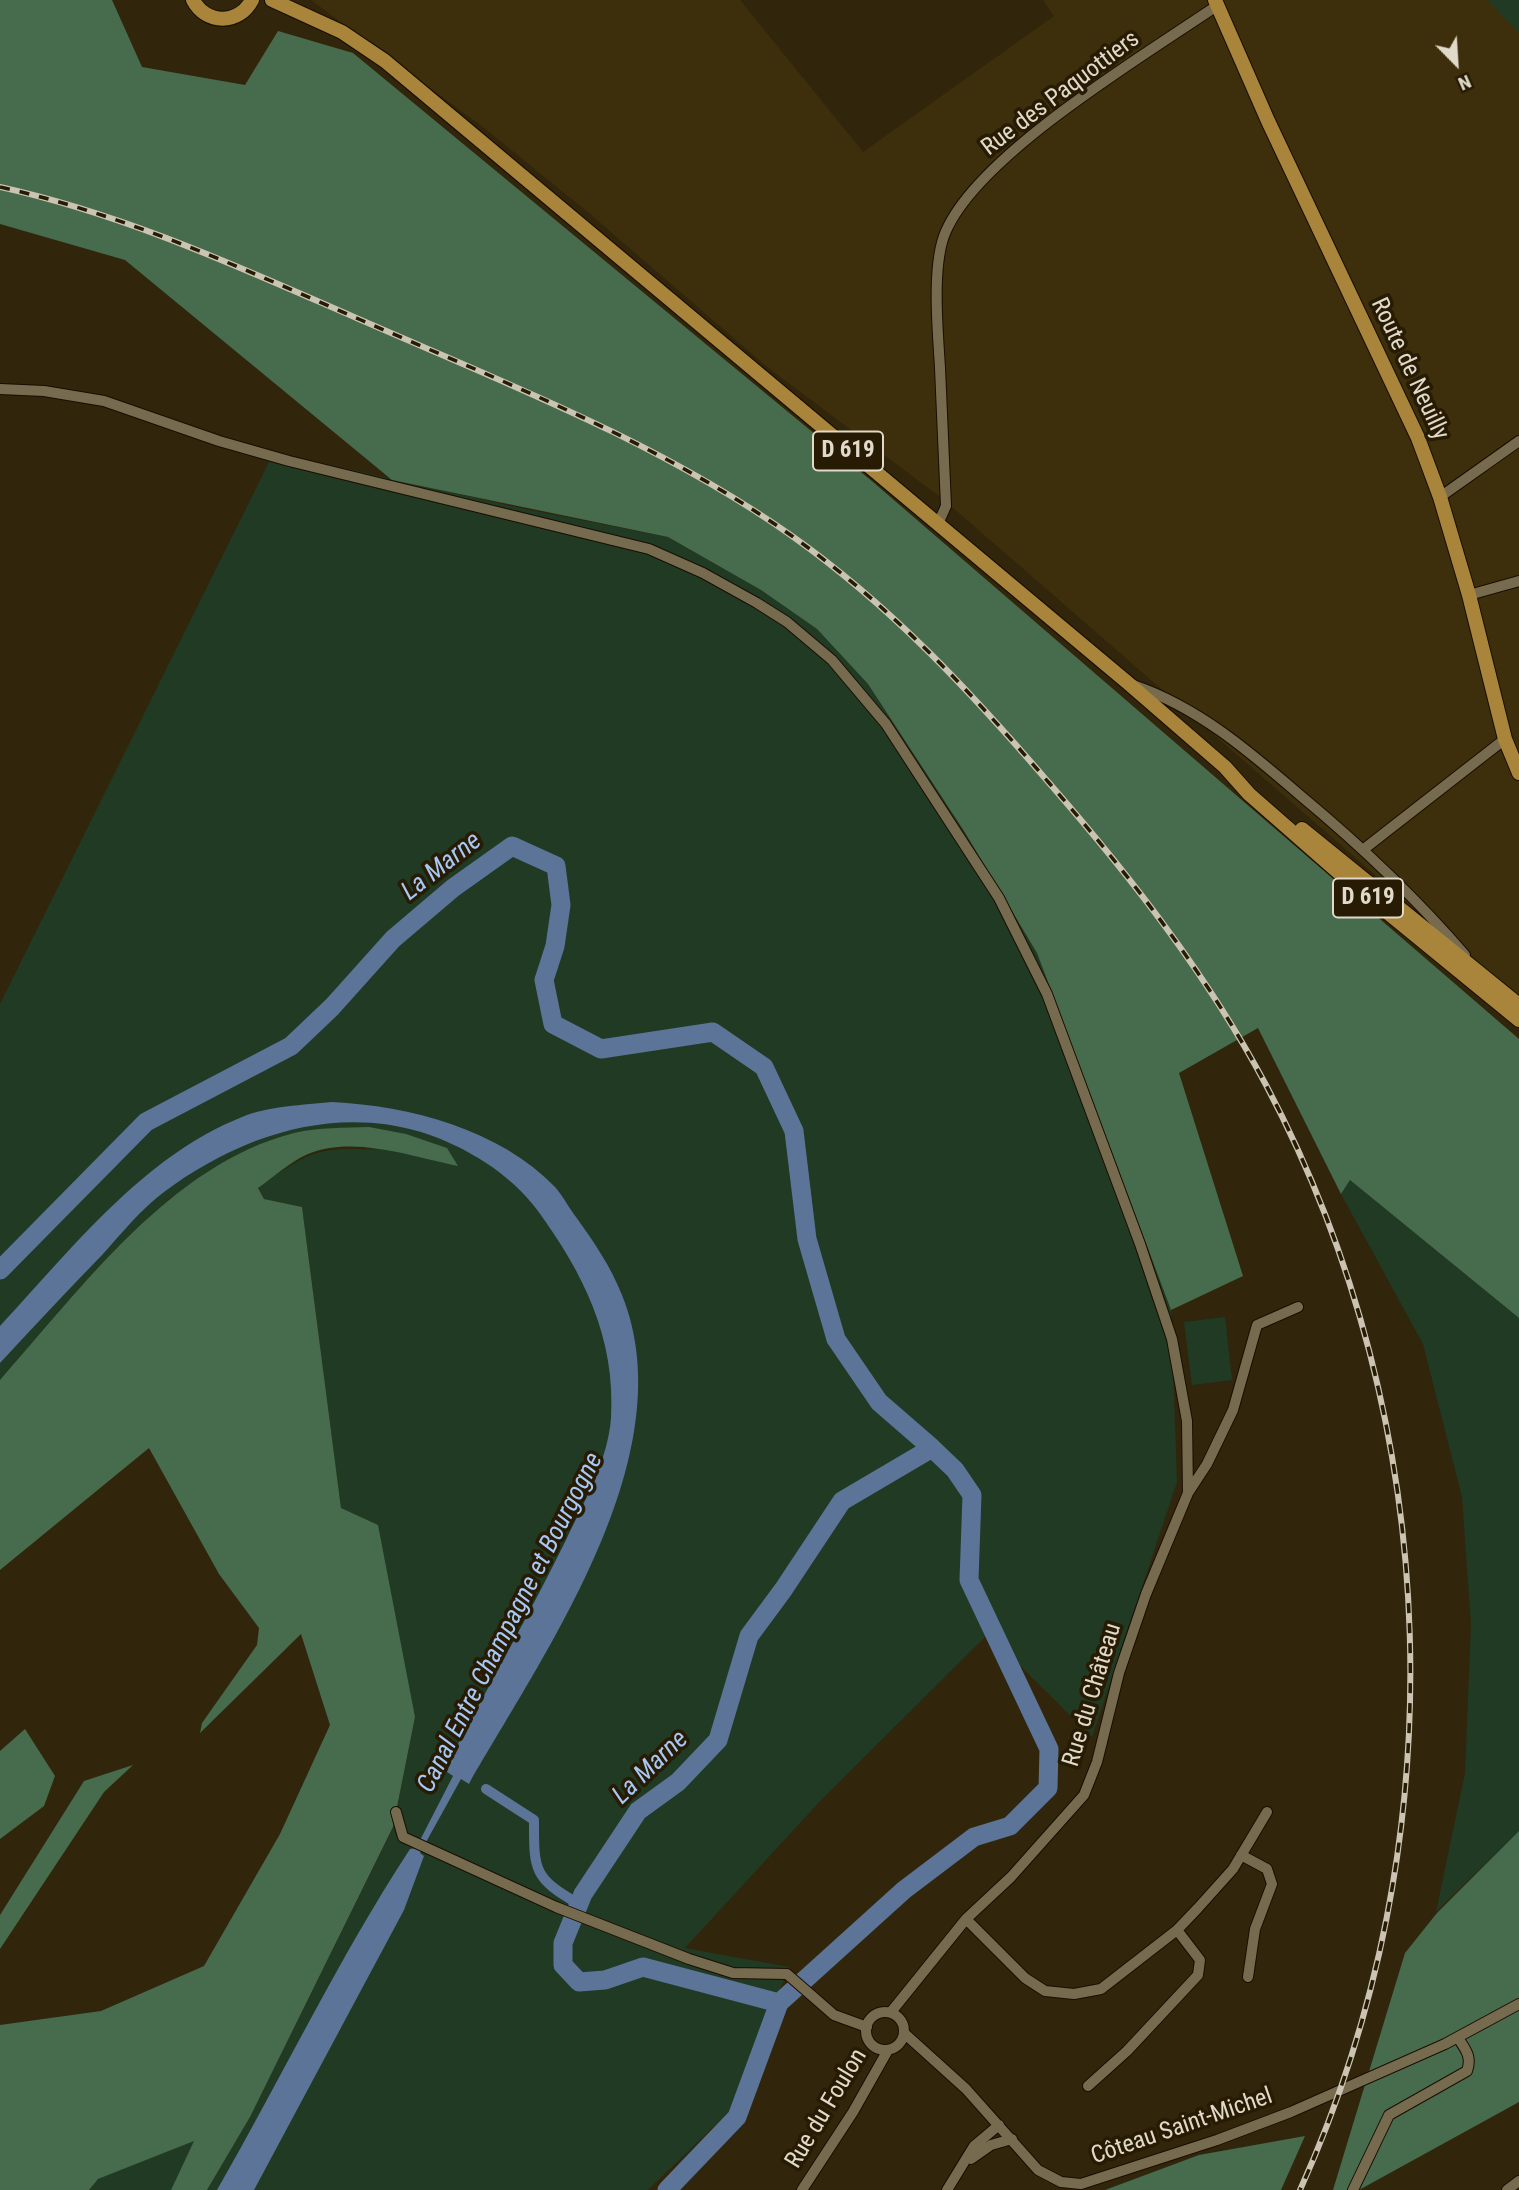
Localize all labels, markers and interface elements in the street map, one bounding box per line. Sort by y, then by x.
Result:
street label: Rue des Paquottiers [976,25,1146,163]
north arrow [1421,28,1491,98]
text: N [1455,70,1475,96]
street label: Route de Neuilly [1364,294,1454,444]
road number: D 619 [813,432,883,471]
water label: La Marne [396,826,488,908]
road number: D 619 [1333,878,1403,917]
water label: Canal Entre Champagne et Bourgogne [412,1448,610,1798]
street label: Rue du Château [1058,1620,1128,1770]
water label: La Marne [607,1725,695,1811]
street label: Rue du Foulon [780,2044,874,2174]
street label: Côteau Saint-Michel [1088,2082,1276,2172]

